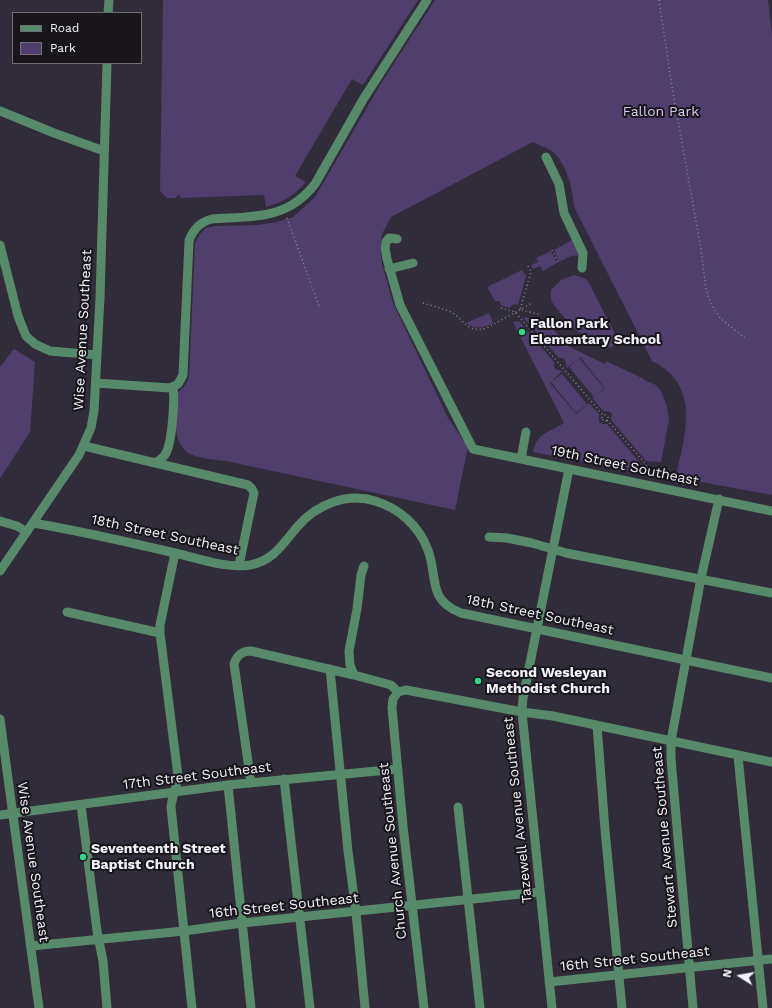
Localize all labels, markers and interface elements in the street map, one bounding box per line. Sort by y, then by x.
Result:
legend [12,12,142,64]
text: Road [50,21,79,35]
text: Park [50,41,76,55]
park label: Fallon Park [623,104,699,120]
street label: Wise Avenue Southeast [70,249,96,411]
place label: Fallon Park Elementary School [530,316,661,348]
marker: Fallon Park Elementary School [517,327,527,337]
street label: 19th Street Southeast [550,442,700,490]
street label: 18th Street Southeast [90,511,240,559]
street label: 18th Street Southeast [465,591,615,639]
place label: Second Wesleyan Methodist Church [486,665,610,698]
marker: Second Wesleyan Methodist Church [473,676,483,686]
street label: Tazewell Avenue Southeast [500,716,536,904]
street label: Stewart Avenue Southeast [649,745,681,929]
street label: 17th Street Southeast [122,759,272,793]
street label: Church Avenue Southeast [375,762,411,940]
street label: Wise Avenue Southeast [13,781,53,943]
place label: Seventeenth Street Baptist Church [91,841,226,874]
marker: Seventeenth Street Baptist Church [78,852,88,862]
street label: 16th Street Southeast [209,890,359,922]
street label: 16th Street Southeast [560,943,710,975]
north arrow [720,956,760,996]
text: N [721,968,735,979]

